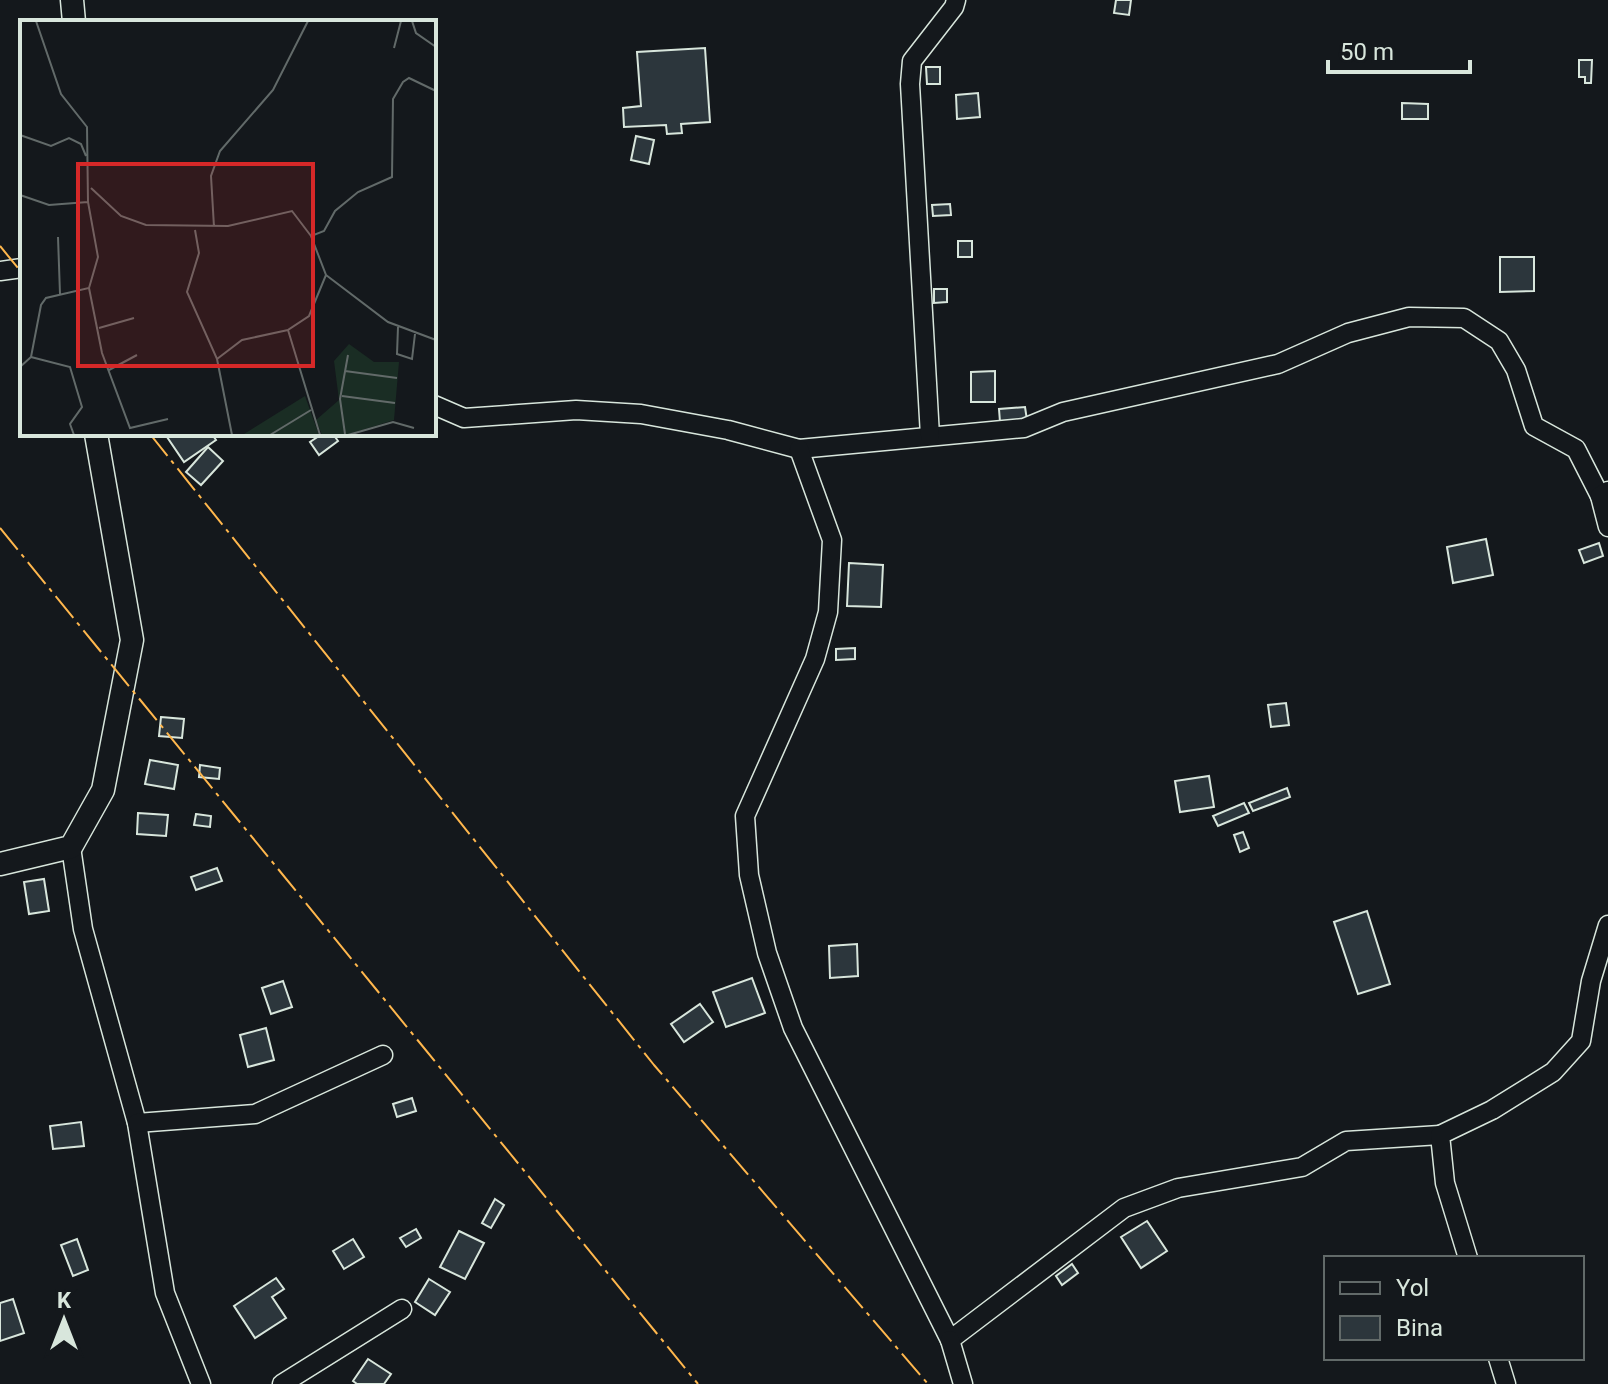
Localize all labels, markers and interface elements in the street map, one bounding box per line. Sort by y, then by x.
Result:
inset map [20,20,436,436]
scale bar [1328,24,1470,74]
text: 50 m [1340,38,1394,66]
legend [1324,1256,1584,1360]
text: Yol [1396,1274,1429,1302]
north arrow [24,1280,104,1360]
text: K [57,1288,72,1313]
text: Bina [1396,1314,1443,1342]

